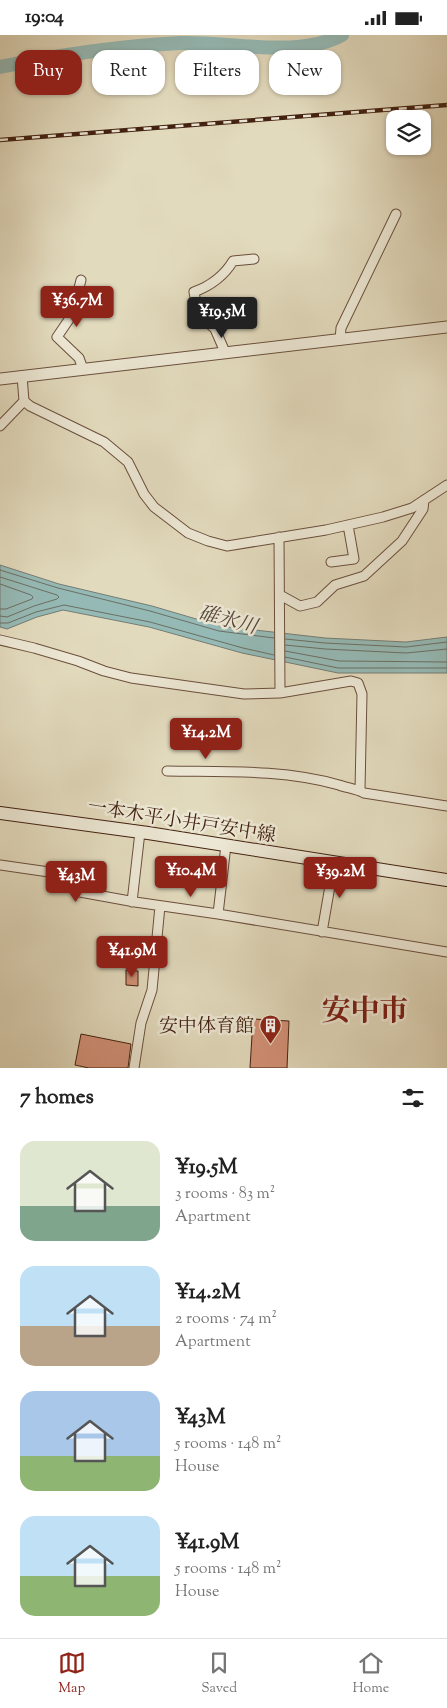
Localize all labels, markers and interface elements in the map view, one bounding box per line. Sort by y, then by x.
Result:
text: 19:04 [25,4,64,31]
chip: Buy [15,50,82,95]
chip: Rent [92,50,165,95]
chip: Filters [175,50,259,95]
chip: New [269,50,341,95]
map controls [386,110,431,155]
button: layers [386,110,431,155]
pin: ¥36.7M [36,285,118,328]
text: ¥36.7M [52,290,102,313]
pin: ¥19.5M [181,297,263,339]
text: ¥19.5M [198,301,246,324]
water label: 碓氷川 [195,600,262,644]
pin: ¥14.2M [165,717,247,760]
text: ¥14.2M [181,722,231,745]
street label: 一本木平小井戸安中線 [86,794,278,851]
pin: ¥10.4M [150,855,232,898]
pin: ¥39.2M [299,857,381,899]
text: ¥10.4M [166,860,216,883]
pin: ¥43M [46,861,106,903]
text: ¥39.2M [315,861,365,884]
text: ¥43M [57,865,95,888]
pin: ¥41.9M [91,935,173,978]
text: ¥41.9M [107,940,157,963]
district label: 安中市 [321,992,409,1034]
building icon: 安中体育館 [258,1013,282,1044]
place label: 安中体育館 [159,1014,254,1041]
text: 7 homes [20,1083,94,1113]
icon: filters [399,1084,427,1112]
text: ¥19.5M [175,1153,237,1183]
icon: home [60,1161,120,1221]
text: 3 rooms · 83 m² [175,1183,275,1206]
text: Apartment [175,1206,251,1229]
text: ¥14.2M [175,1278,241,1308]
icon: home [60,1286,120,1346]
text: 2 rooms · 74 m² [175,1308,277,1331]
text: Apartment [175,1331,251,1354]
text: ¥43M [175,1403,226,1433]
icon: home [60,1411,120,1471]
text: 5 rooms · 148 m² [175,1433,281,1456]
text: House [175,1456,219,1479]
text: ¥41.9M [175,1528,239,1558]
icon: home [60,1536,120,1596]
text: 5 rooms · 148 m² [175,1558,281,1581]
text: House [175,1581,219,1604]
tab: Map [58,1649,86,1699]
tab: Saved [201,1649,237,1699]
tab: Home [353,1649,389,1699]

